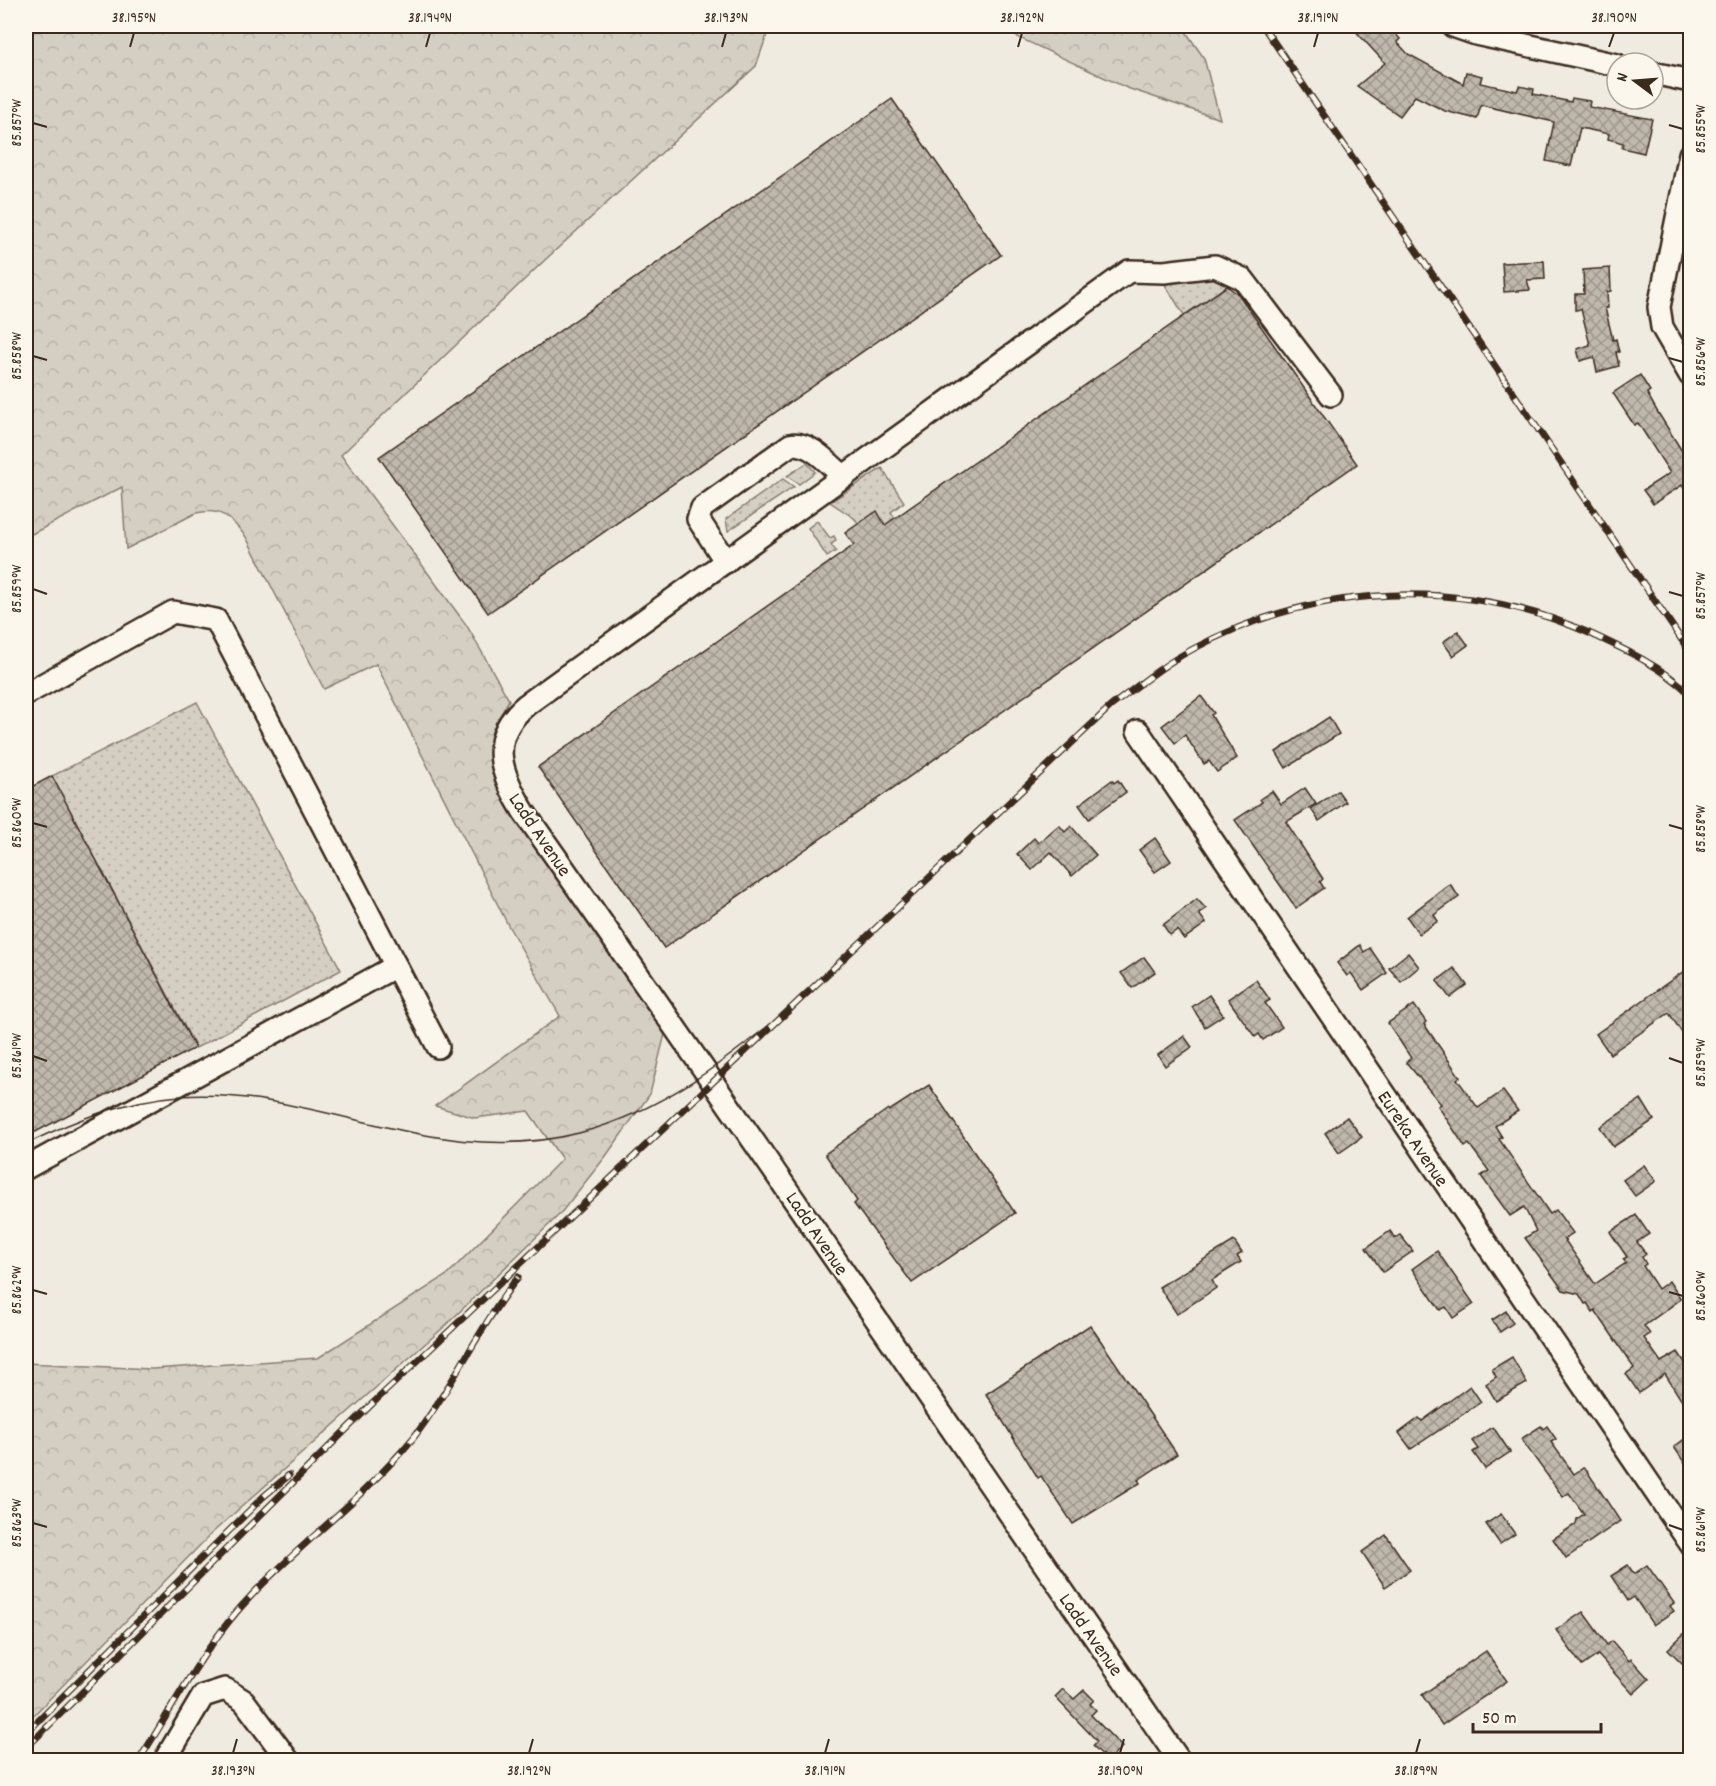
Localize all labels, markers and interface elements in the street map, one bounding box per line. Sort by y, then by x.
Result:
text: 38.195°N [112,8,156,30]
text: 38.194°N [408,8,452,30]
text: 38.193°N [704,8,748,30]
text: 38.192°N [1000,8,1044,30]
text: 38.191°N [1298,8,1338,30]
text: 38.190°N [1591,8,1637,30]
north arrow [1605,51,1665,111]
text: N [1611,70,1635,85]
text: 85.857°W [7,99,29,147]
text: 85.855°W [1691,104,1713,153]
text: 85.858°W [7,332,29,380]
text: 85.856°W [1691,337,1713,387]
text: 85.859°W [7,564,29,613]
text: 85.857°W [1691,572,1713,620]
street label: Ladd Avenue [500,788,577,883]
text: 85.860°W [7,797,29,848]
text: 85.858°W [1691,805,1713,853]
text: 85.861°W [7,1033,29,1079]
text: 85.859°W [1691,1038,1713,1087]
street label: Eureka Avenue [1369,1086,1454,1194]
street label: Ladd Avenue [777,1187,854,1282]
text: 85.862°W [7,1265,29,1314]
text: 85.860°W [1691,1270,1713,1321]
text: 85.863°W [7,1498,29,1547]
text: 85.861°W [1691,1507,1713,1553]
street label: Ladd Avenue [1051,1589,1129,1683]
scale bar [1473,1696,1600,1734]
text: 50 m [1482,1707,1517,1732]
text: 38.193°N [211,1761,255,1783]
text: 38.192°N [507,1761,551,1783]
text: 38.191°N [805,1761,845,1783]
text: 38.190°N [1097,1761,1143,1783]
text: 38.189°N [1394,1761,1438,1783]

